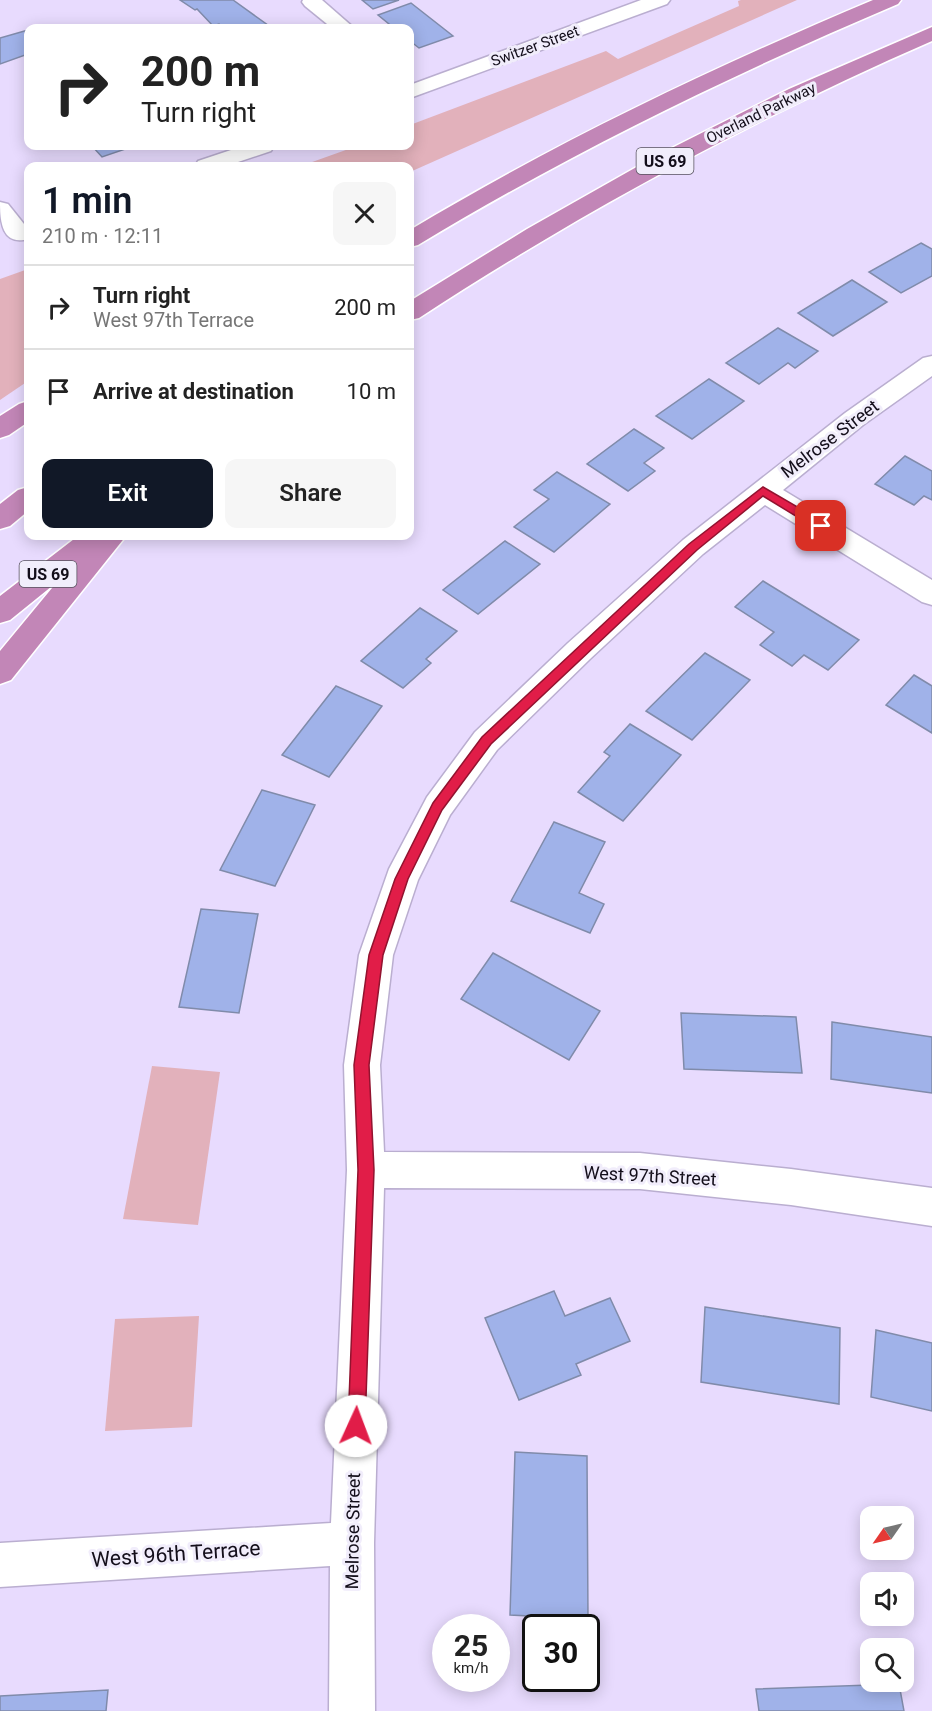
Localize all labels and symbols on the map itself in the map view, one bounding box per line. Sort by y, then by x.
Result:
street label: Switzer Street [489,22,582,70]
street label: Overland Parkway [703,79,819,147]
road number: US 69 [636,148,694,174]
street label: Melrose Street [777,395,883,482]
pin [795,500,846,551]
road number: US 69 [20,561,76,587]
street label: West 97th Street [583,1162,717,1189]
position arrow [324,1394,388,1458]
street label: Melrose Street [341,1472,364,1589]
north arrow [860,1506,914,1560]
street label: West 96th Terrace [91,1536,261,1572]
speed limit sign: 30 [522,1614,600,1692]

